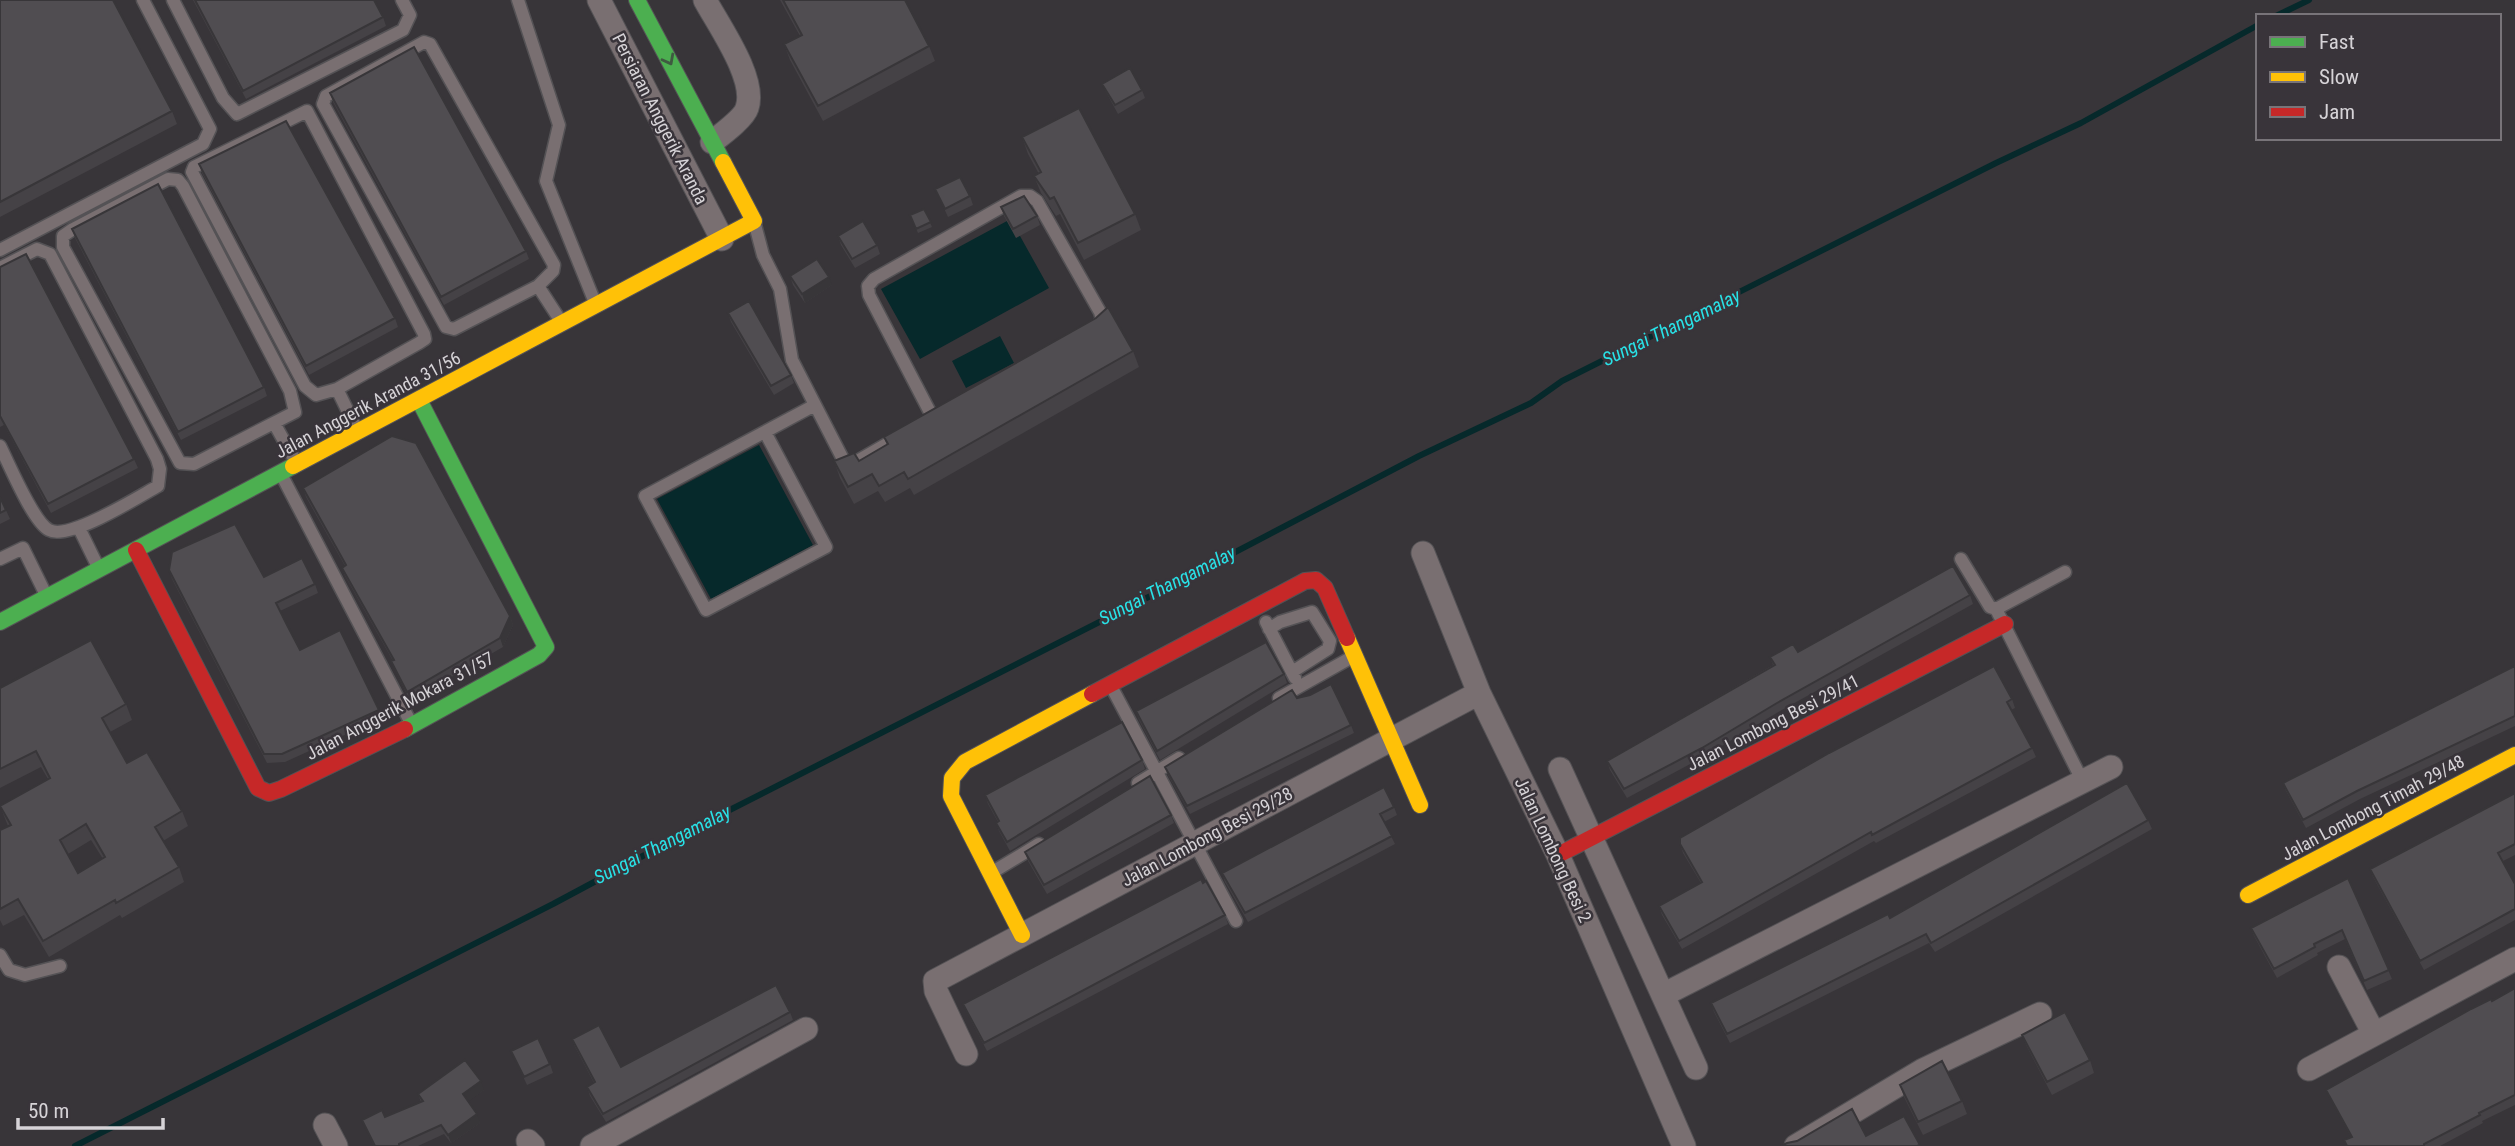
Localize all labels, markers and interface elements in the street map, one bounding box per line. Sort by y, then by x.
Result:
legend [2256,14,2501,140]
street label: Persiaran Anggerik Aranda [608,30,713,208]
text: Fast [2319,30,2355,54]
one-way arrow [661,53,674,65]
text: Slow [2319,65,2359,89]
text: Jam [2319,100,2355,124]
water label: Sungai Thangamalay [1598,283,1745,371]
street label: Jalan Anggerik Aranda 31/56 [272,347,464,462]
water label: Sungai Thangamalay [1095,540,1241,630]
street label: Jalan Anggerik Mokara 31/57 [302,647,497,764]
street label: Jalan Lombong Besi 29/41 [1683,670,1862,775]
street label: Jalan Lombong Timah 29/48 [2278,750,2468,865]
street label: Jalan Lombong Besi 2 [1511,774,1596,926]
street label: Jalan Lombong Besi 29/28 [1118,783,1296,891]
water label: Sungai Thangamalay [590,799,736,889]
scale bar [18,1086,163,1130]
text: 50 m [28,1099,69,1123]

